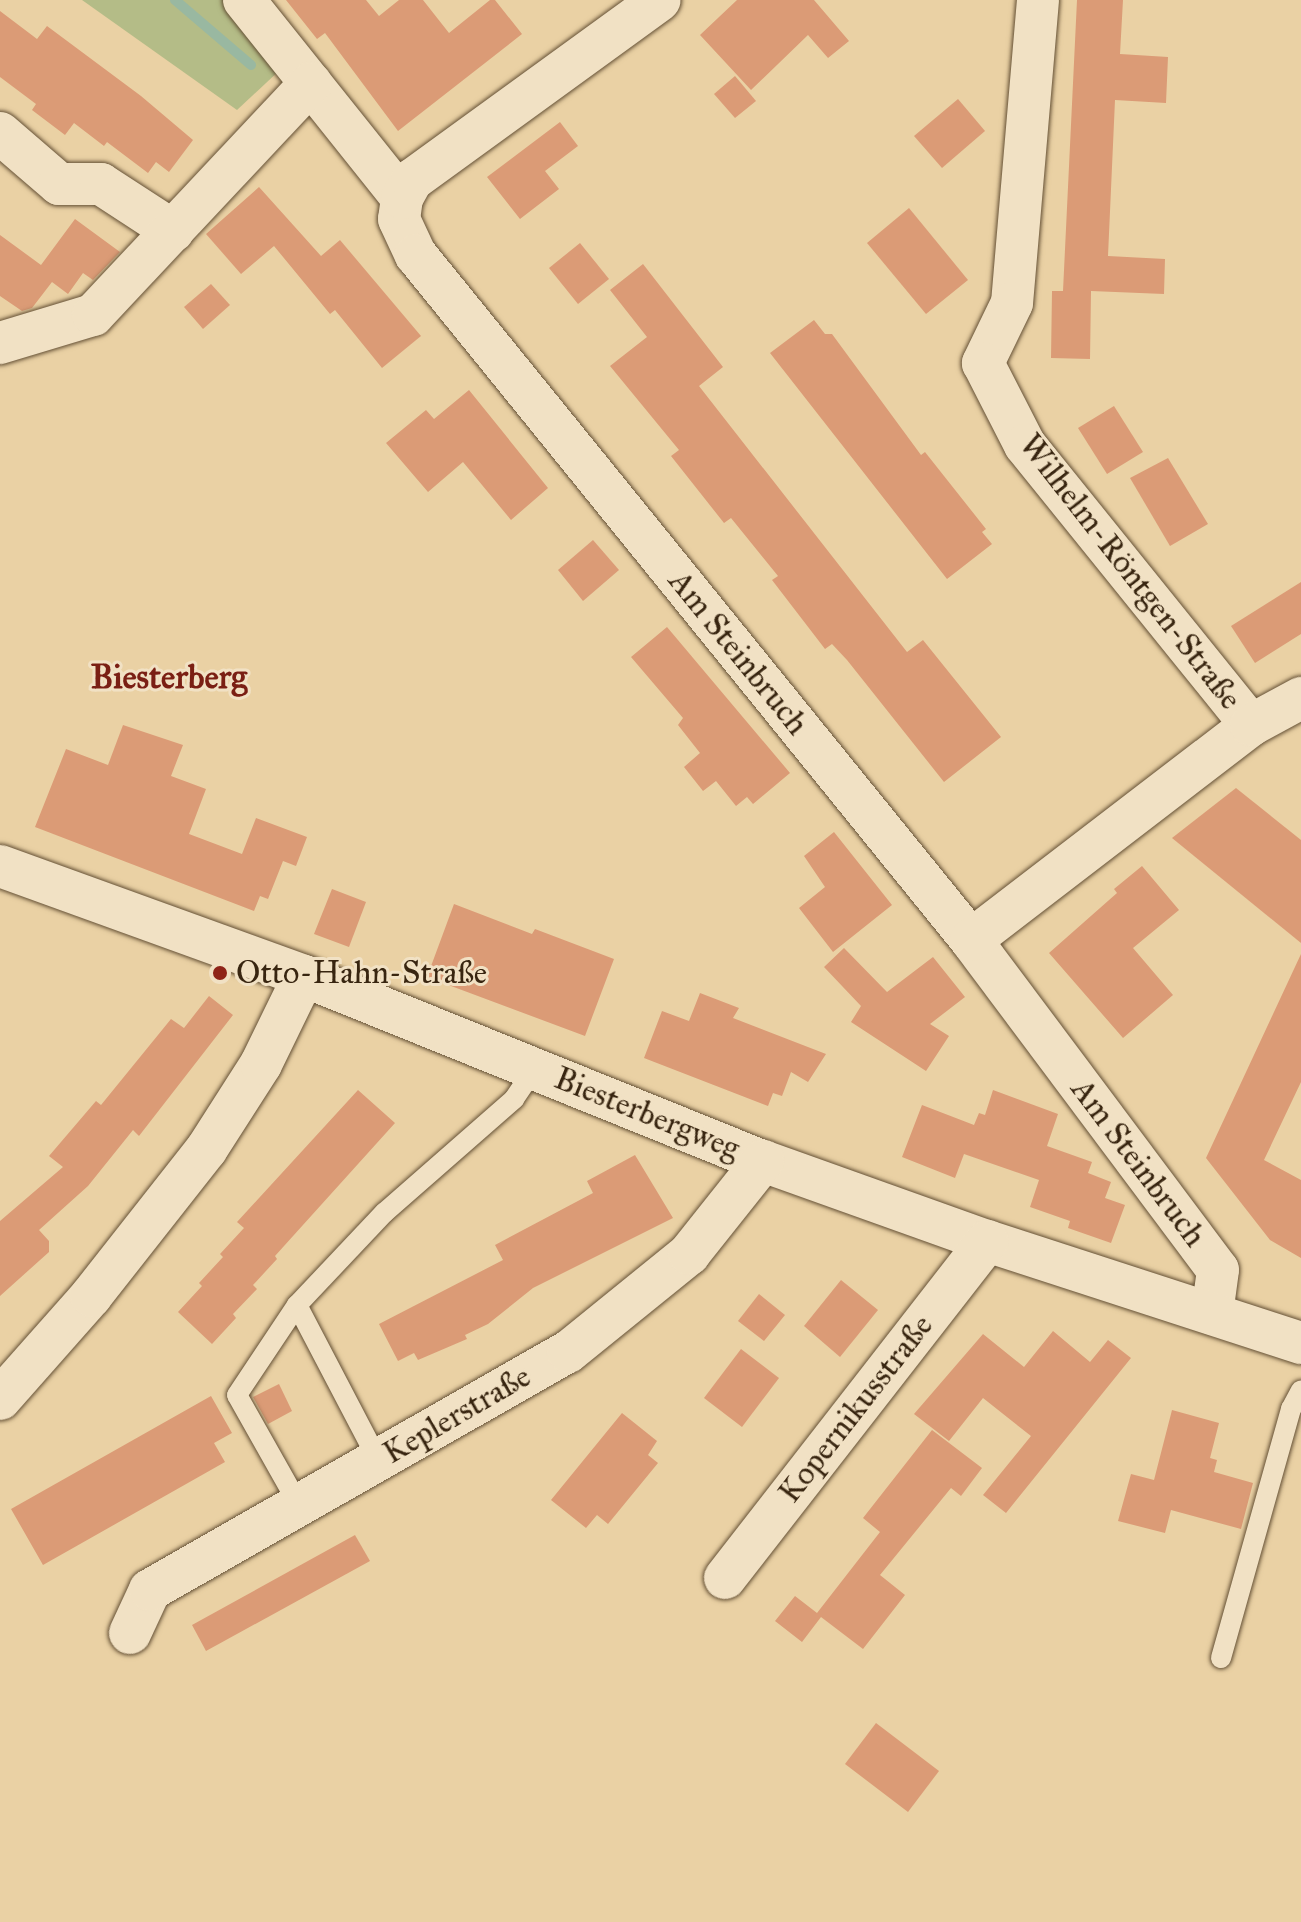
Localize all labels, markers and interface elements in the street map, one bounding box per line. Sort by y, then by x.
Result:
street label: Wilhelm-Röntgen-Straße [1011,427,1249,717]
street label: Am Steinbruch [660,563,816,743]
district label: Biesterberg [91,657,247,697]
place label: Otto-Hahn-Straße [236,954,487,992]
marker: Otto-Hahn-Straße [211,964,229,982]
street label: Biesterbergweg [549,1059,745,1169]
street label: Am Steinbruch [1062,1071,1214,1255]
street label: Kopernikusstraße [771,1307,941,1511]
street label: Keplerstraße [376,1357,538,1473]

